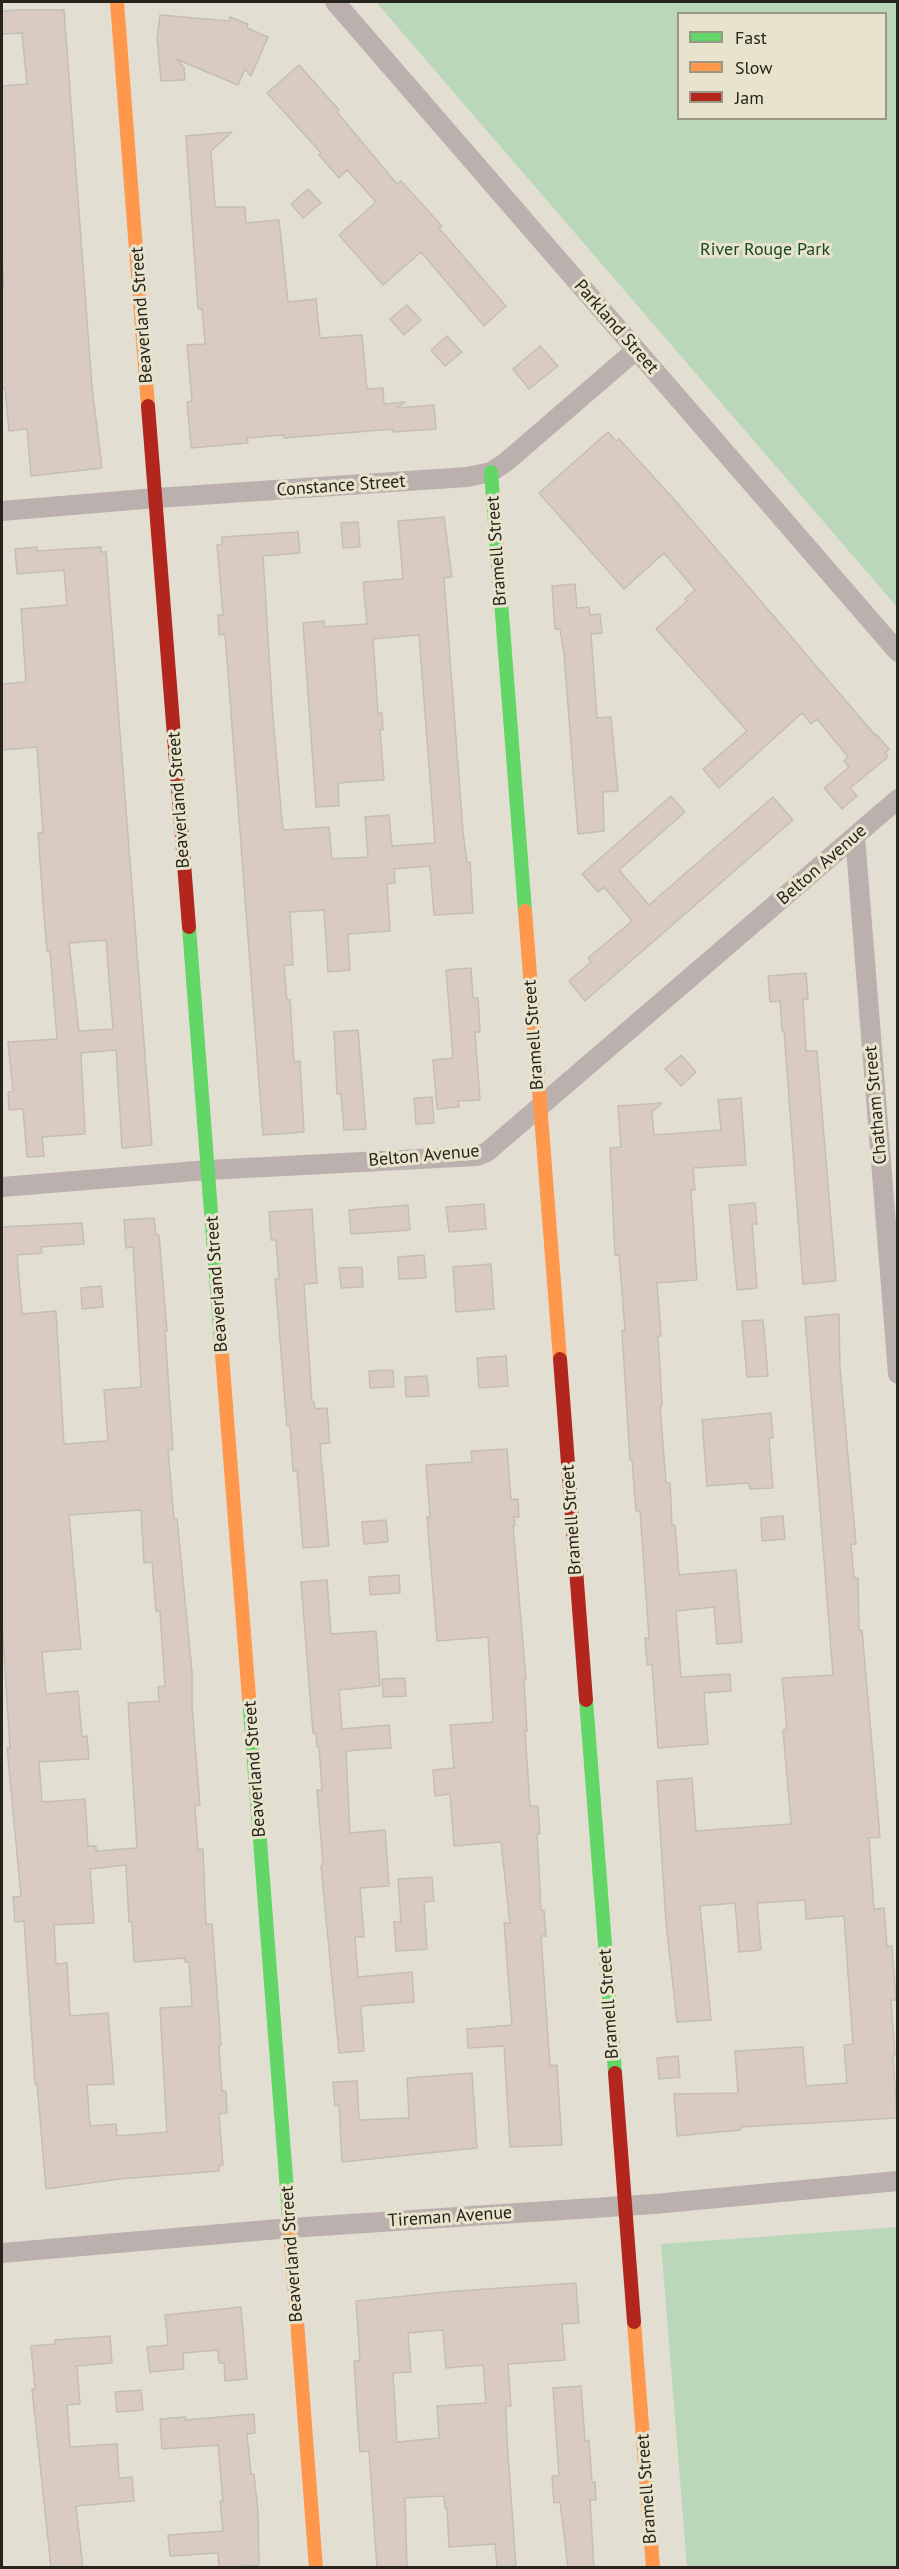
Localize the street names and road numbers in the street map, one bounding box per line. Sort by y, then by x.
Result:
street label: Beaverland Street [126,246,158,384]
street label: Parkland Street [569,276,663,378]
street label: Constance Street [276,471,406,501]
street label: Bramell Street [482,495,512,607]
street label: Beaverland Street [163,731,195,869]
street label: Belton Avenue [773,820,871,910]
street label: Bramell Street [519,979,549,1091]
street label: Chatham Street [860,1045,892,1165]
street label: Belton Avenue [368,1140,480,1172]
street label: Beaverland Street [201,1215,233,1353]
street label: Bramell Street [557,1464,587,1576]
street label: Beaverland Street [239,1700,271,1838]
street label: Bramell Street [594,1948,624,2060]
street label: Beaverland Street [276,2185,308,2323]
street label: Tireman Avenue [387,2202,513,2232]
street label: Bramell Street [632,2433,662,2545]

